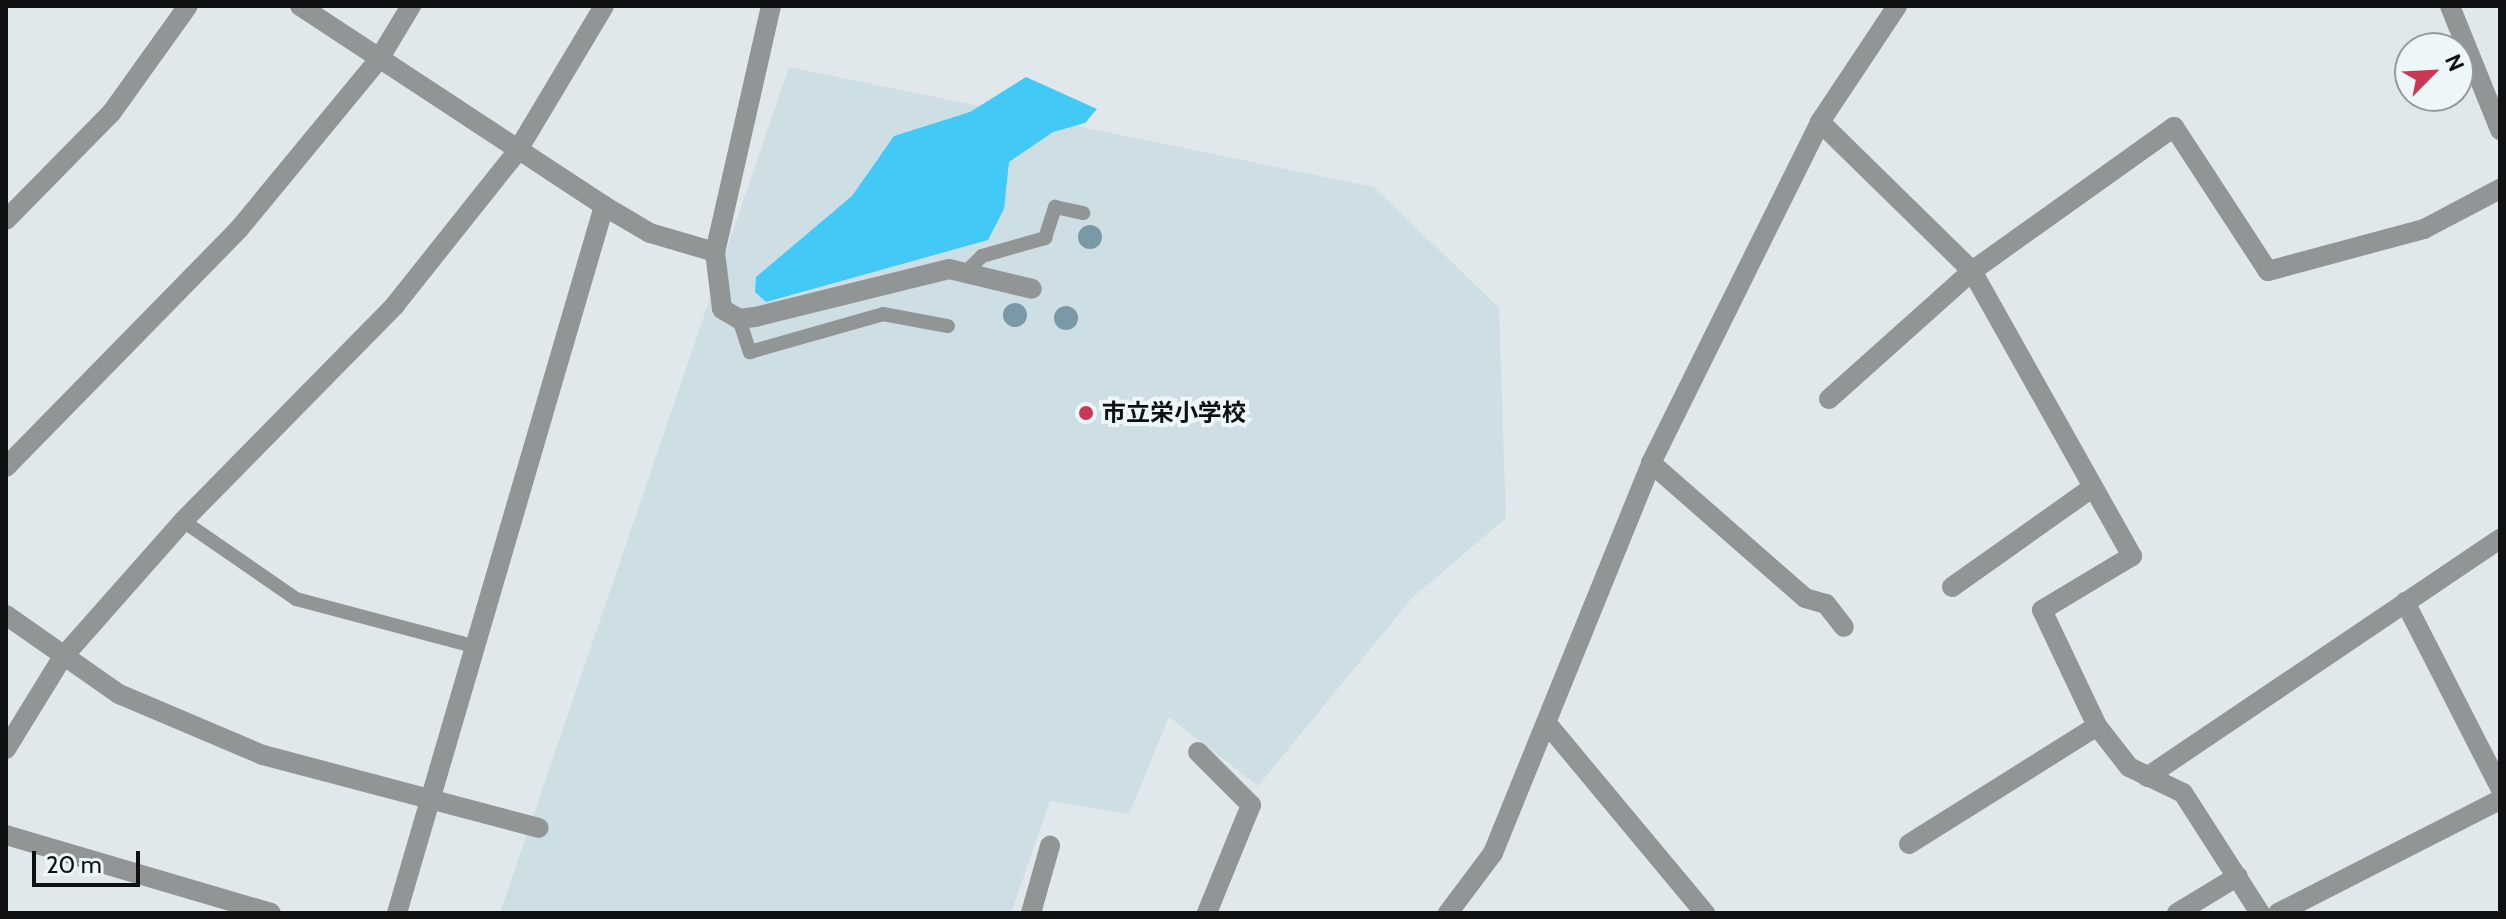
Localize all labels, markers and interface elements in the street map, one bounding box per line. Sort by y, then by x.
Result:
north arrow [2394,32,2474,112]
text: N [2439,50,2470,75]
place label: 市立栄小学校 [1102,399,1246,427]
marker: 市立栄小学校 [1077,404,1095,422]
scale bar [36,835,144,885]
text: 20 m [46,850,102,879]

